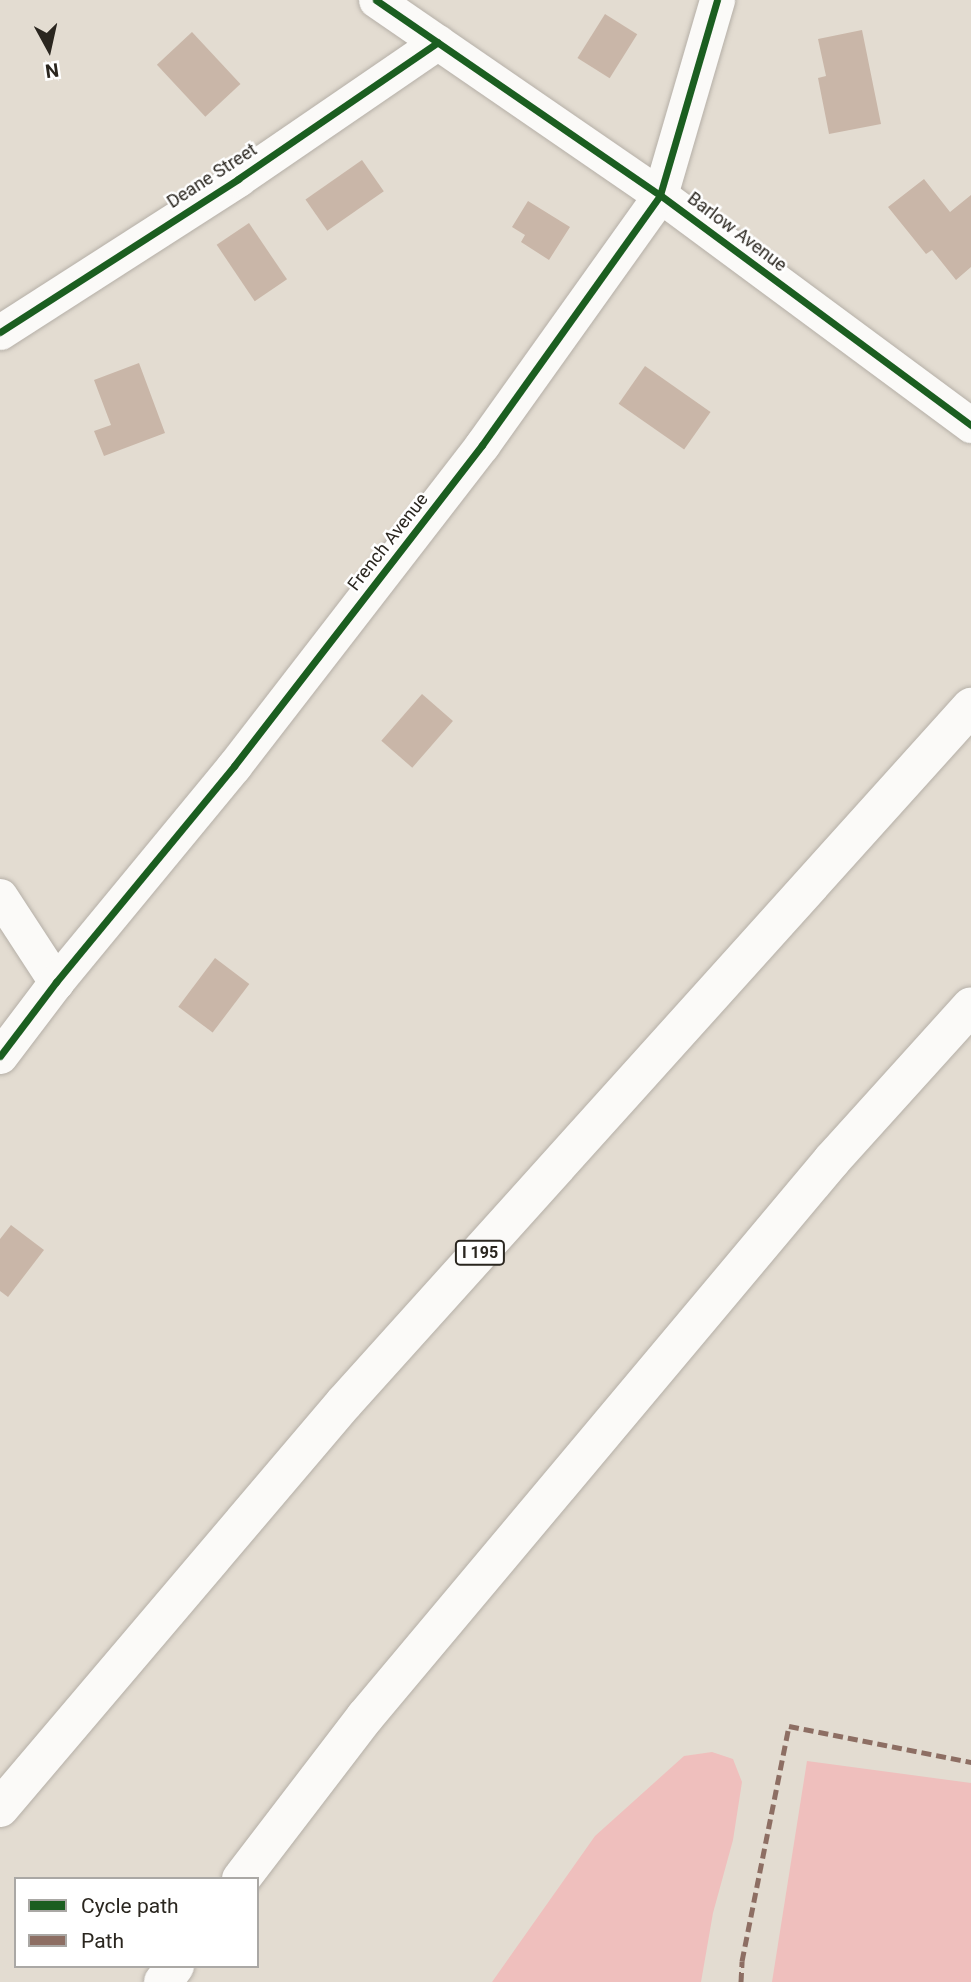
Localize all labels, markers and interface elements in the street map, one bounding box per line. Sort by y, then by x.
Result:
north arrow [14,14,84,84]
text: N [44,58,60,83]
street label: Deane Street [163,139,261,213]
street label: Barlow Avenue [683,188,791,276]
street label: French Avenue [343,489,433,595]
road number: I 195 [454,1240,506,1266]
legend [14,1877,259,1968]
text: Cycle path [81,1894,179,1918]
text: Path [81,1929,124,1953]

